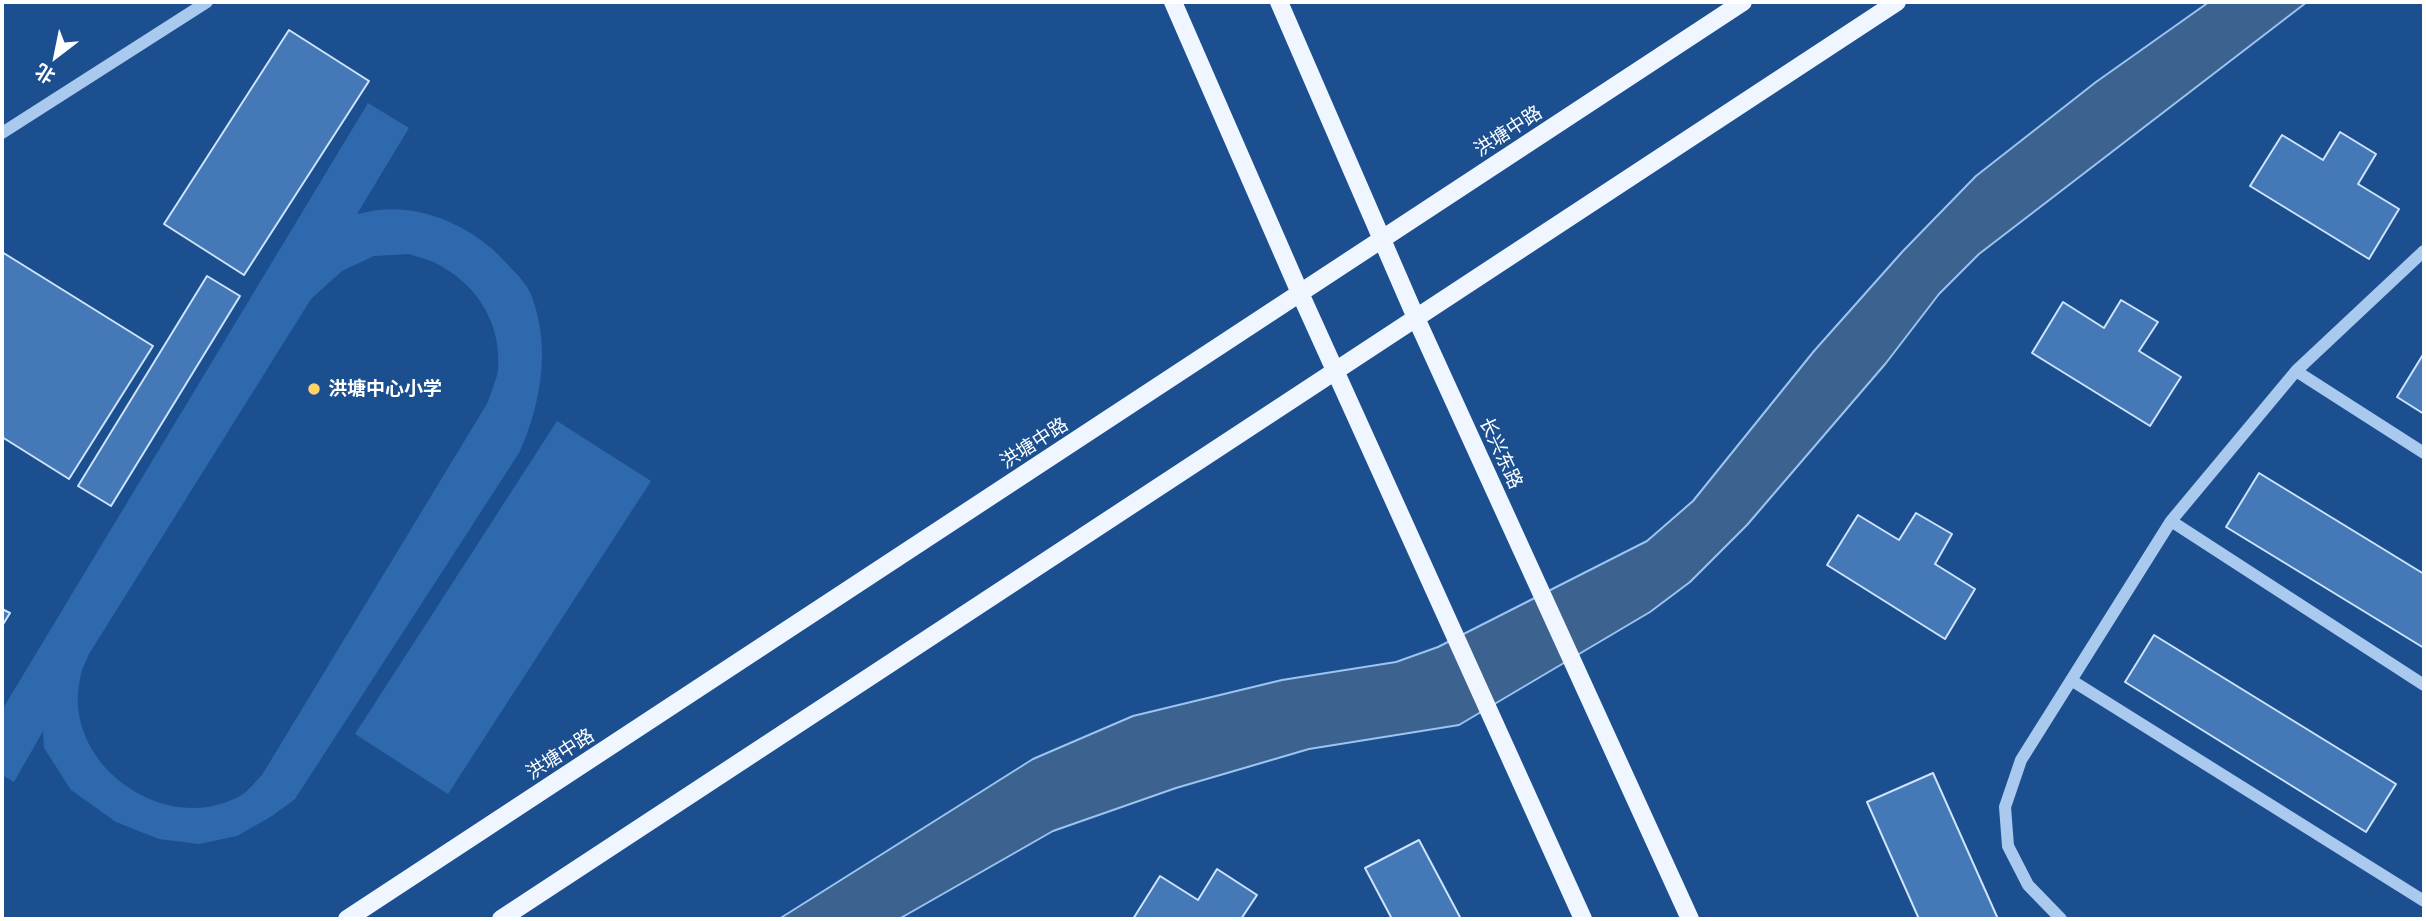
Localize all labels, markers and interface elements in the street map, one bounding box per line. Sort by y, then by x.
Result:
north arrow [21,21,91,91]
text: 北 [30,59,59,89]
street label: 洪塘中路 [1470,101,1546,161]
place label: 洪塘中心小学 [328,378,442,400]
marker: 洪塘中心小学 [306,381,322,397]
street label: 洪塘中路 [996,413,1072,473]
street label: 长兴东路 [1475,414,1527,492]
street label: 洪塘中路 [522,724,598,784]

